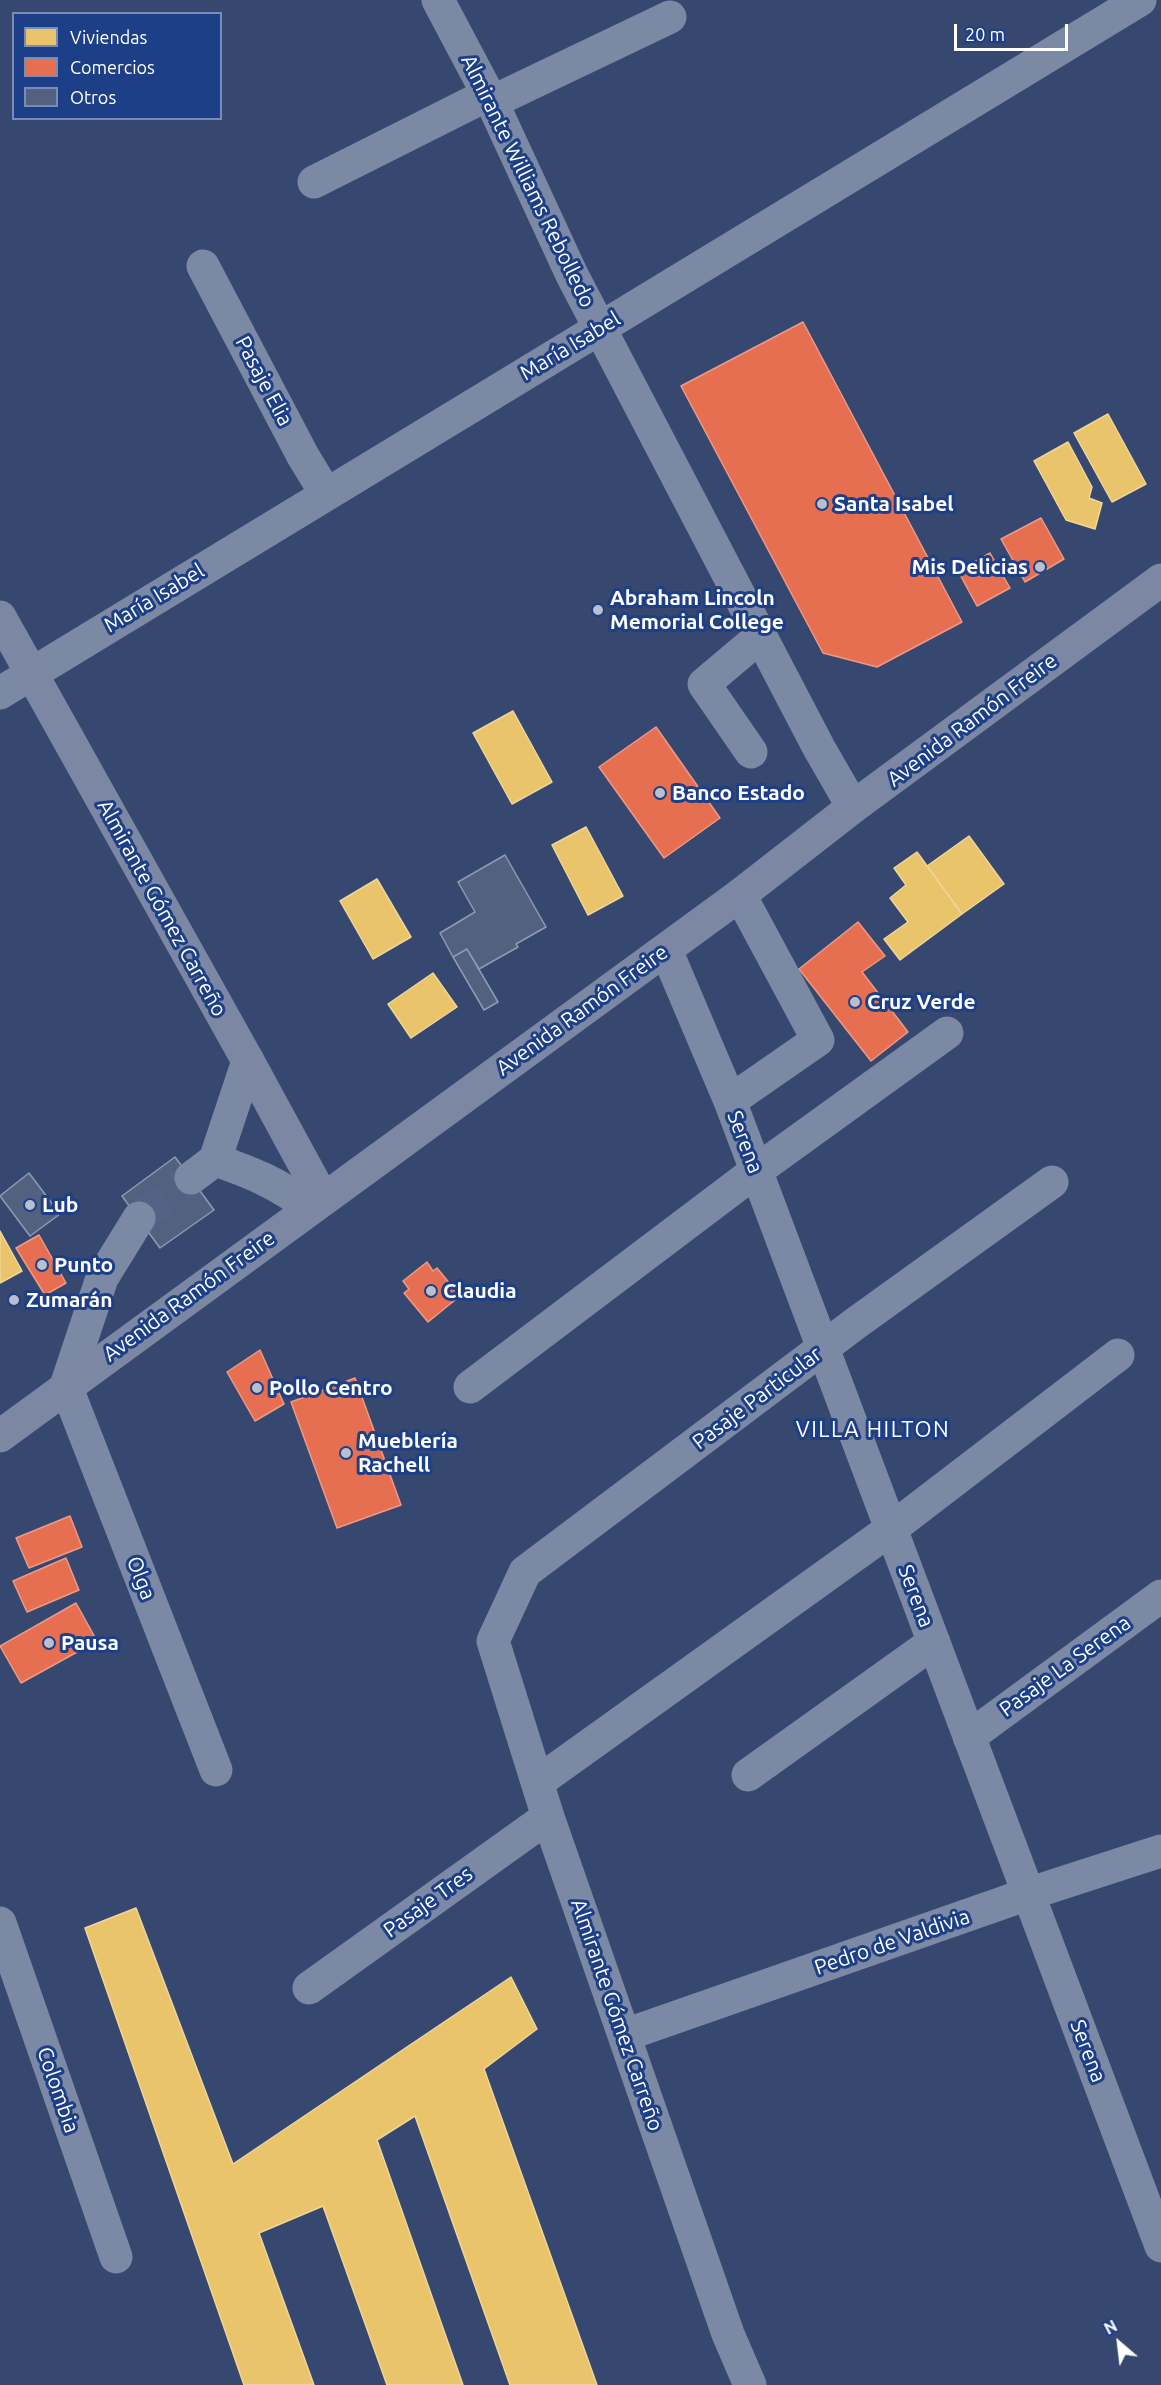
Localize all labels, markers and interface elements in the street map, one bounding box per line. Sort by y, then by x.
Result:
legend [12,12,222,120]
scale bar [957,12,1071,50]
text: 20 m [965,24,1005,44]
text: Viviendas [70,27,147,47]
street label: Almirante Williams Rebolledo [456,51,600,311]
text: Comercios [70,57,155,77]
text: Otros [70,87,116,107]
street label: María Isabel [515,306,625,386]
street label: Pasaje Elia [230,332,298,430]
place label: Santa Isabel [834,491,954,517]
marker: Santa Isabel [815,497,829,511]
place label: Mis Delicias [912,554,1028,580]
street label: María Isabel [99,558,209,638]
marker: Mis Delicias [1033,560,1047,574]
place label: Abraham Lincoln Memorial College [610,585,784,635]
marker: Abraham Lincoln Memorial College [591,603,605,617]
street label: Avenida Ramón Freire [882,648,1062,792]
place label: Banco Estado [672,780,805,806]
marker: Banco Estado [653,786,667,800]
street label: Almirante Gómez Carreño [92,795,232,1021]
street label: Avenida Ramón Freire [491,939,673,1081]
place label: Cruz Verde [867,989,975,1015]
marker: Cruz Verde [848,995,862,1009]
street label: Serena [722,1107,768,1177]
place label: Lub [42,1192,78,1218]
marker: Lub [23,1198,37,1212]
street label: Avenida Ramón Freire [98,1225,280,1367]
place label: Punto [54,1252,113,1278]
marker: Punto [35,1258,49,1272]
place label: Claudia [443,1278,517,1304]
marker: Claudia [424,1284,438,1298]
place label: Zumarán [26,1287,112,1313]
marker: Zumarán [7,1293,21,1307]
street label: Pasaje Particular [687,1341,827,1455]
place label: Pollo Centro [269,1375,393,1401]
marker: Pollo Centro [250,1381,264,1395]
district label: VILLA HILTON [796,1417,950,1443]
place label: Mueblería Rachell [358,1428,458,1478]
marker: Mueblería Rachell [339,1446,353,1460]
street label: Olga [121,1553,161,1603]
street label: Serena [893,1561,939,1631]
street label: Pasaje La Serena [995,1610,1135,1722]
place label: Pausa [61,1630,119,1656]
marker: Pausa [42,1636,56,1650]
street label: Pasaje Tres [378,1861,478,1943]
street label: Almirante Gómez Carreño [565,1896,669,2134]
street label: Pedro de Valdivia [811,1904,973,1980]
street label: Serena [1065,2016,1111,2086]
street label: Colombia [32,2044,84,2136]
north arrow [1089,2313,1149,2373]
text: N [1101,2316,1120,2338]

